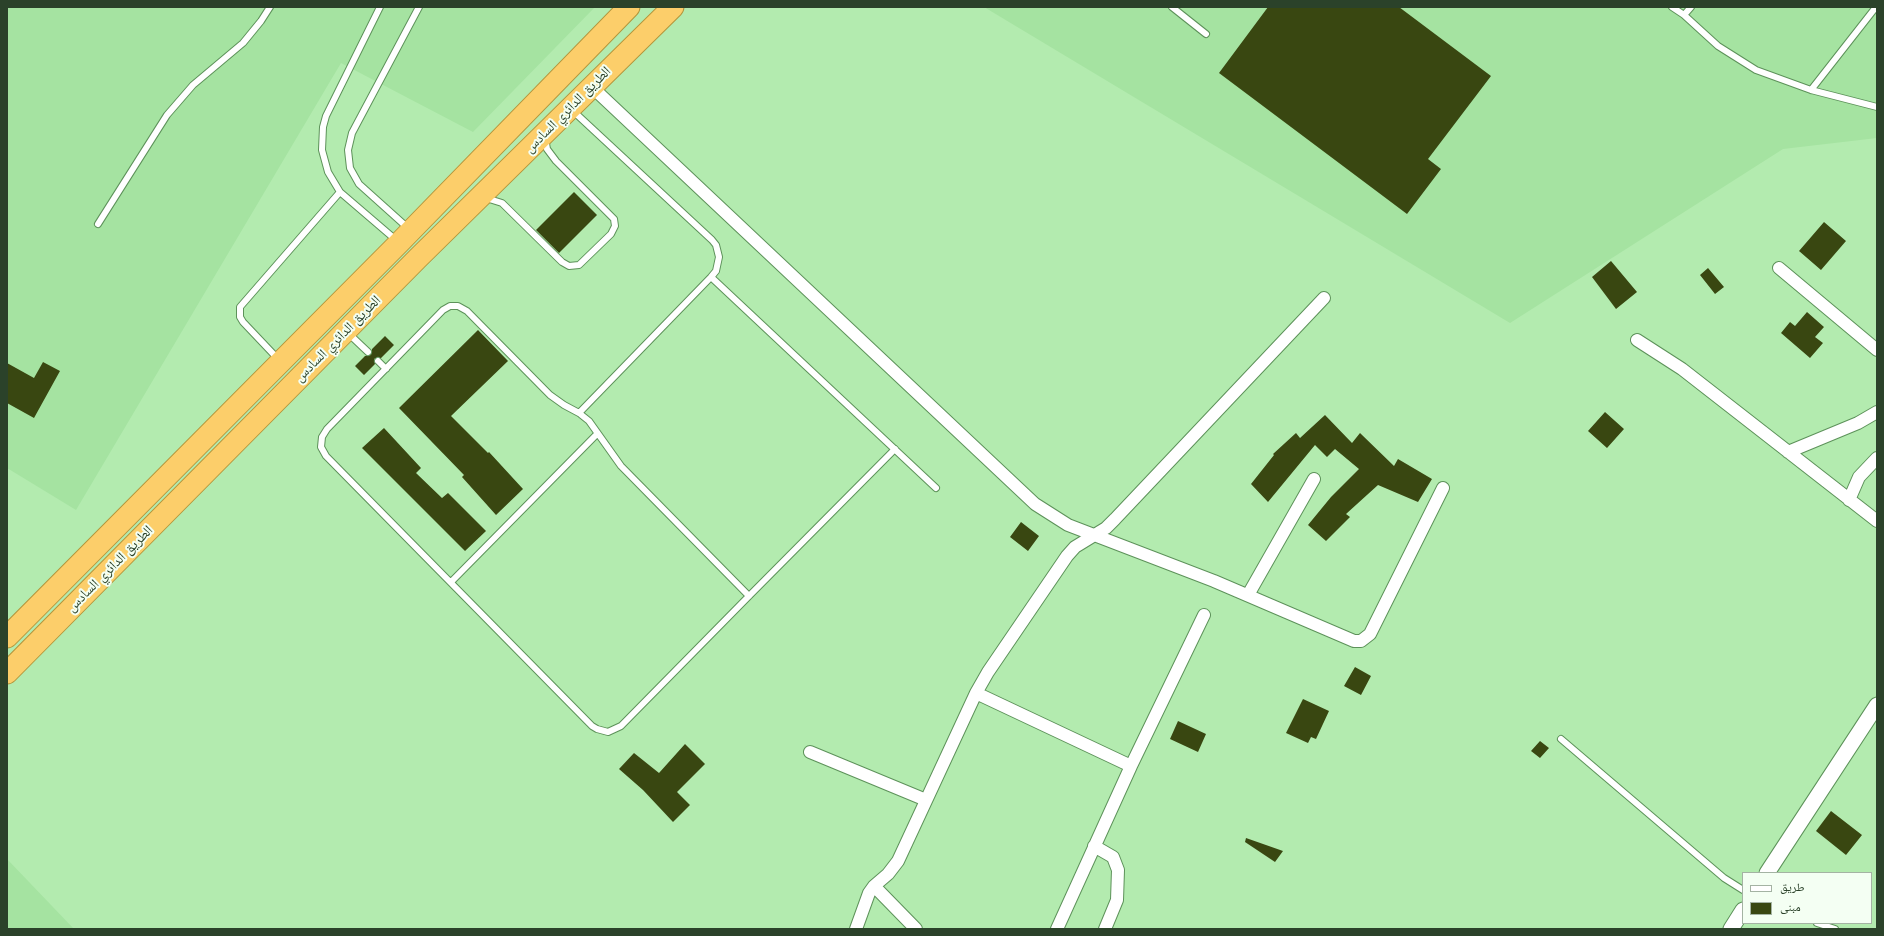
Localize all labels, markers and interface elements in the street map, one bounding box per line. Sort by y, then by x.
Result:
street label: الطريق الدائري السادس [521,63,615,157]
street label: الطريق الدائري السادس [291,292,385,386]
street label: الطريق الدائري السادس [63,522,157,616]
legend [1742,872,1872,924]
text: طريق [1780,879,1805,895]
text: مبنى [1780,899,1801,915]

